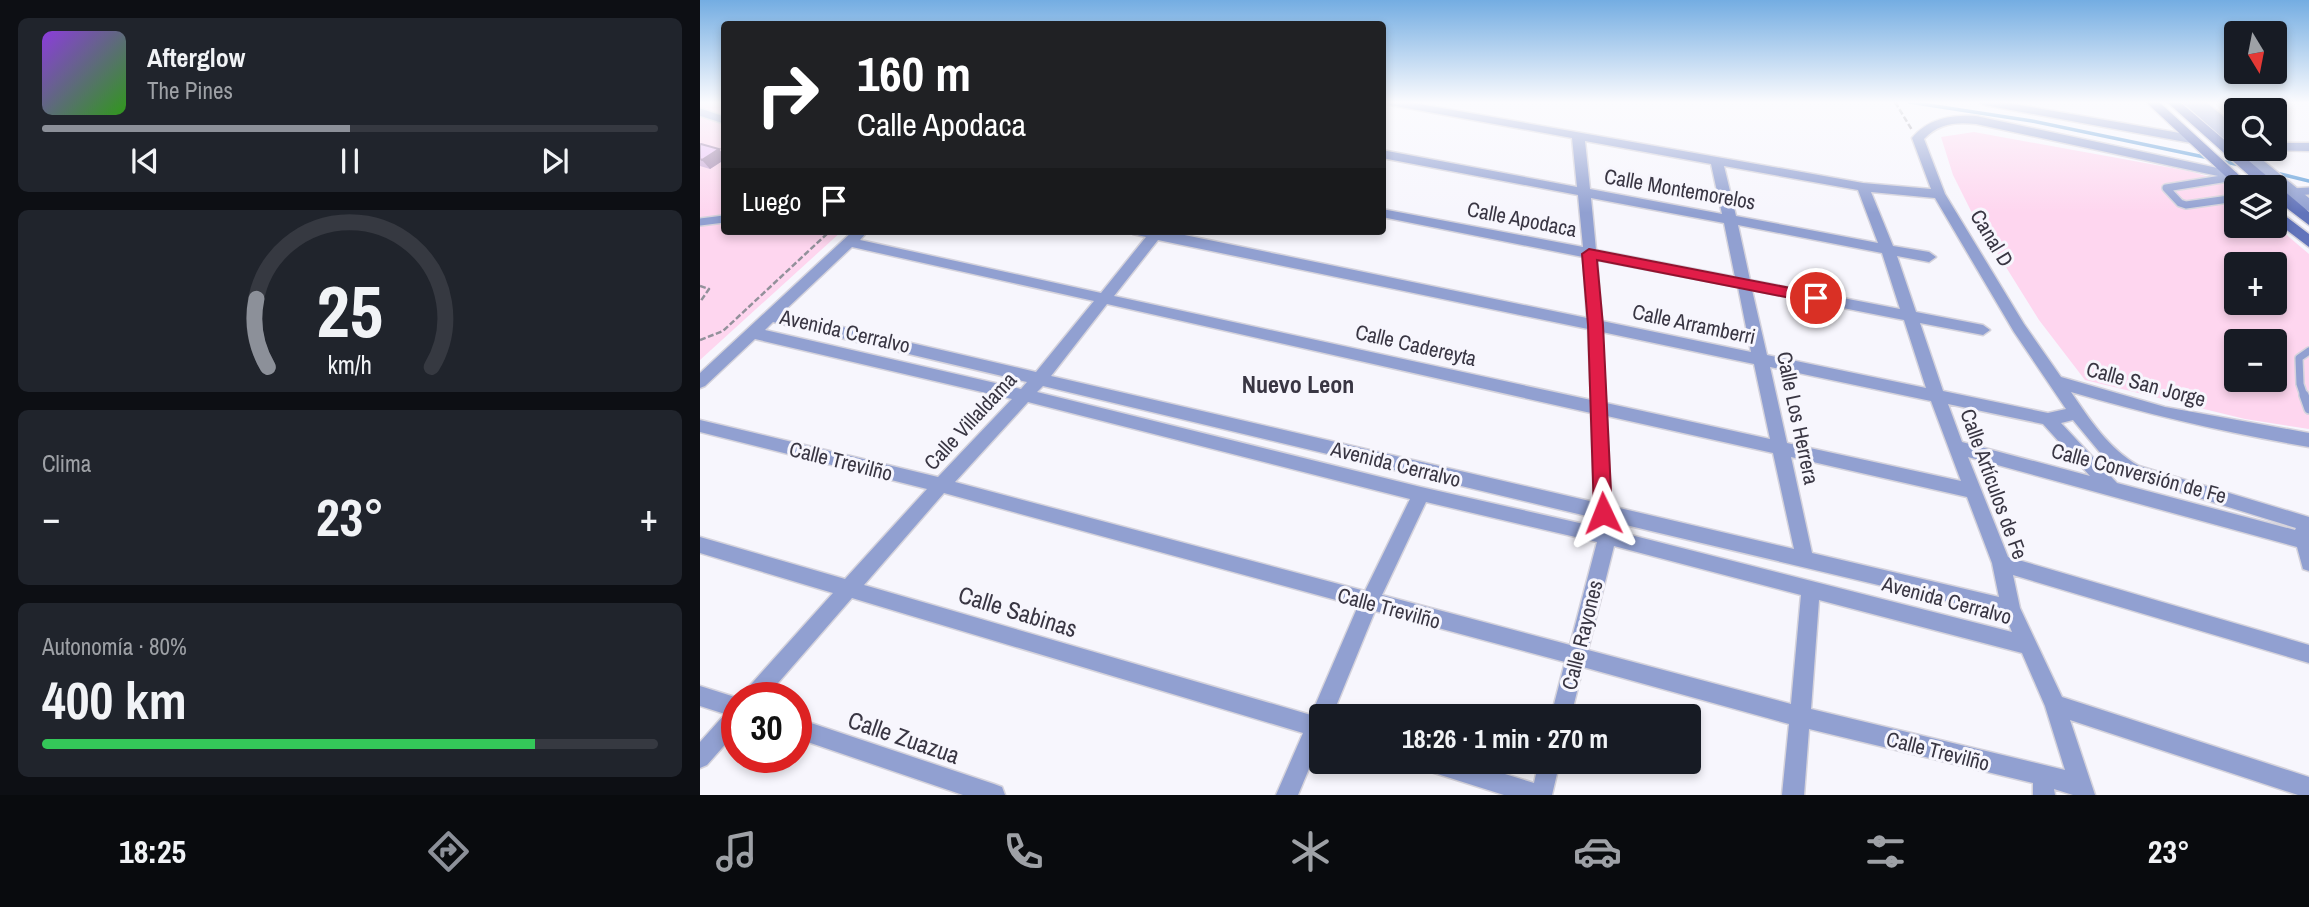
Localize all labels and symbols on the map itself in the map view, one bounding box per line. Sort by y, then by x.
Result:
north arrow [2224,21,2287,84]
street label: Calle Montemorelos [1602,161,1758,217]
street label: Calle Apodaca [1465,194,1580,244]
street label: Canal D [1964,204,2020,272]
pin [1786,268,1846,328]
street label: Calle Arramberri [1630,297,1758,351]
street label: Avenida Cerralvo [776,302,913,360]
street label: Calle Cadereyta [1353,317,1480,373]
street label: Calle Los Herrera [1770,349,1826,487]
street label: Calle San Jorge [2083,354,2209,414]
street label: Calle Villaldama [917,365,1023,476]
district label: Nuevo Leon [1242,368,1354,400]
street label: Calle Artículos de Fe [1953,405,2035,563]
street label: Calle Trevilño [786,434,896,488]
street label: Avenida Cerralvo [1327,434,1464,494]
street label: Calle Conversión de Fe [2048,436,2230,510]
position arrow [1566,476,1640,550]
street label: Avenida Cerralvo [1878,569,2015,631]
street label: Calle Rayones [1554,577,1610,693]
street label: Calle Sabinas [955,578,1081,644]
street label: Calle Trevilño [1334,580,1444,636]
speed limit sign: 30 [721,682,812,773]
street label: Calle Zuazua [844,703,964,771]
street label: Calle Trevilño [1883,724,1993,778]

